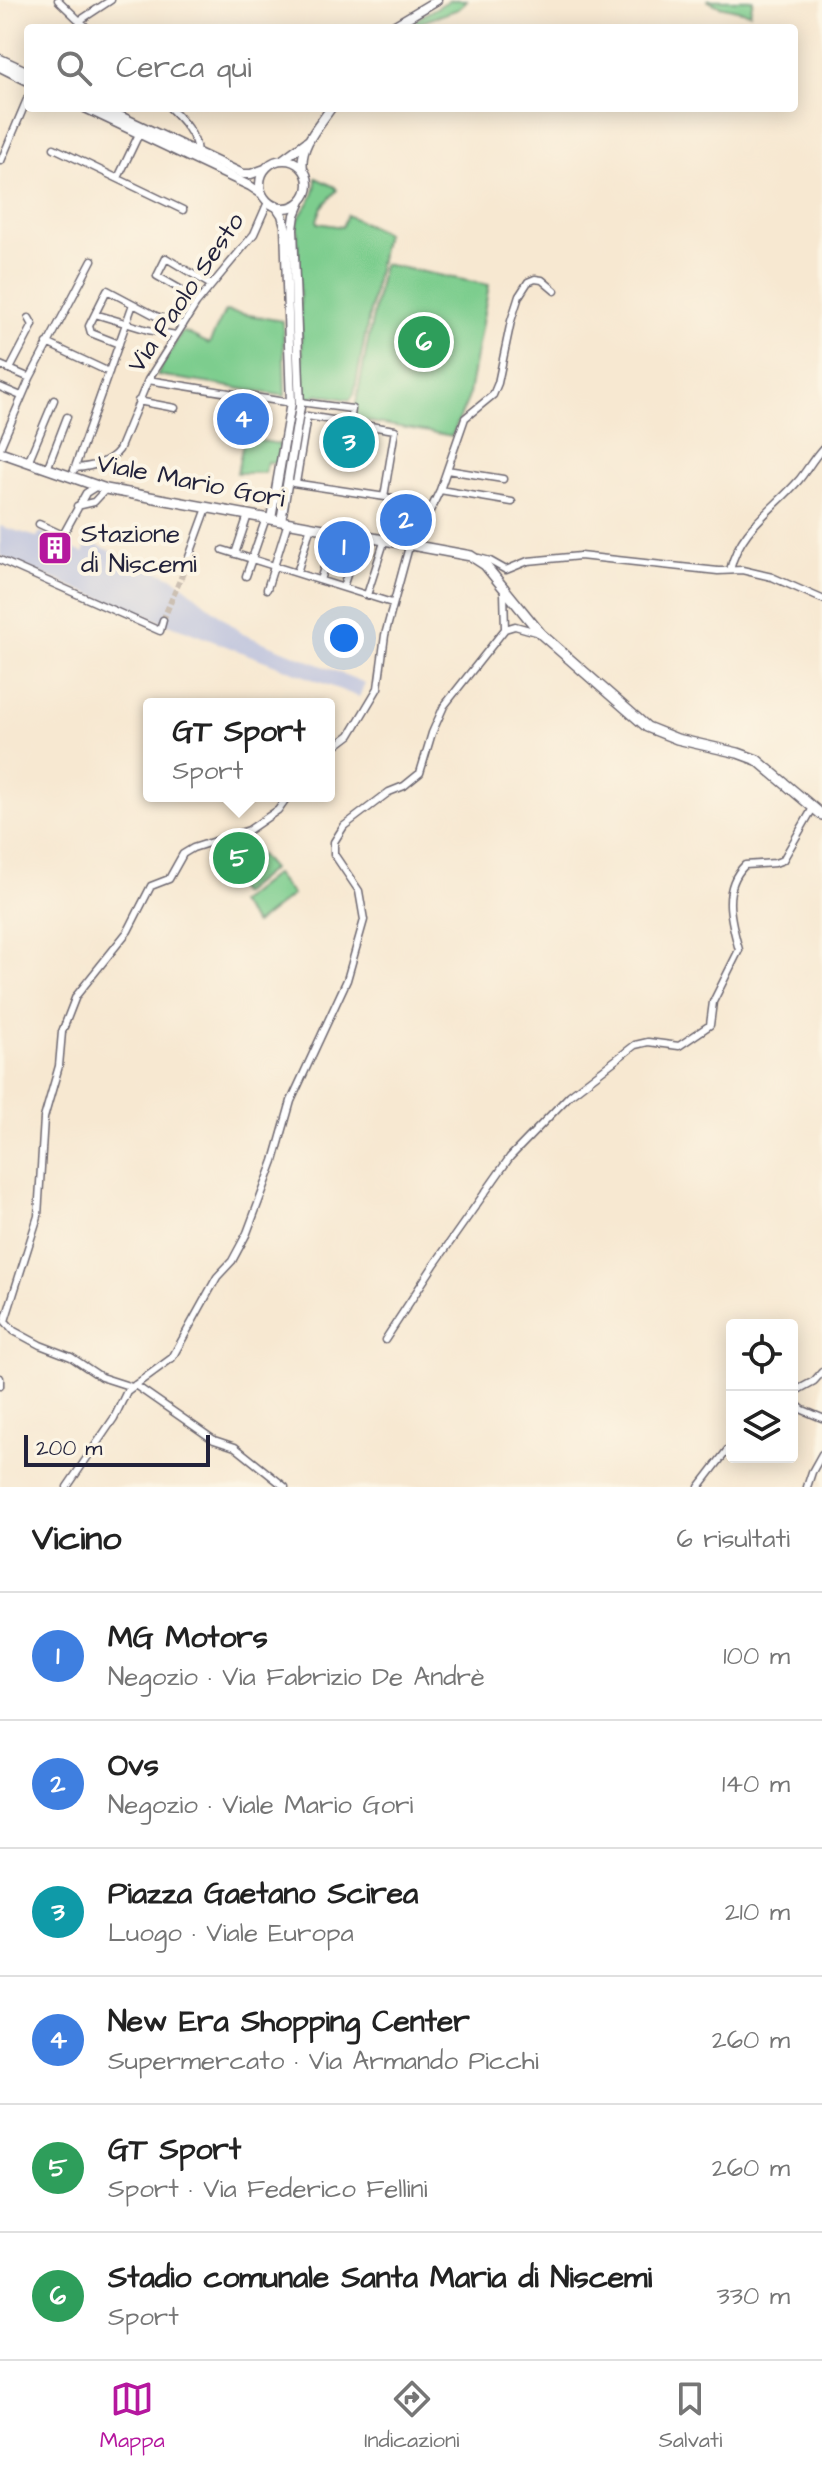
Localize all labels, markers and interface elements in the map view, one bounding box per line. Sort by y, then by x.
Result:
search box [24,24,798,112]
icon: search [52,46,96,90]
text: Cerca qui [116,47,251,89]
street label: Via Paolo Sesto [119,205,253,380]
pin: 6 [398,312,450,372]
pin: 4 [217,389,269,449]
pin: 3 [323,412,375,472]
street label: Viale Mario Gori [94,445,288,517]
pin: 2 [380,490,432,550]
place label: Stazione di Niscemi [81,516,197,582]
pin: 1 [318,517,370,577]
building icon: Stazione di Niscemi [36,529,74,567]
your location [324,618,364,658]
popup [143,698,335,802]
text: GT Sport [172,711,306,753]
text: Sport [172,753,243,789]
pin: 5 [213,828,265,888]
map controls [726,1319,798,1463]
button: locate [726,1319,798,1391]
button: layers [726,1391,798,1463]
scale bar [24,1431,210,1467]
text: 200 m [36,1433,102,1464]
text: Vicino [32,1515,121,1563]
text: 6 risultati [676,1521,790,1557]
text: MG Motors [108,1617,268,1659]
text: 1 [56,1638,60,1674]
text: 100 m [723,1638,790,1674]
text: Negozio · Via Fabrizio De Andrè [108,1659,485,1695]
text: Ovs [108,1745,159,1787]
text: 2 [51,1766,65,1802]
text: 140 m [722,1766,790,1802]
text: Negozio · Viale Mario Gori [108,1787,413,1823]
text: Piazza Gaetano Scirea [108,1873,418,1915]
text: 3 [51,1894,65,1930]
text: 210 m [725,1894,790,1930]
text: Luogo · Viale Europa [108,1915,354,1951]
text: New Era Shopping Center [108,2001,470,2043]
text: 4 [49,2022,67,2058]
text: 260 m [712,2022,790,2058]
text: Supermercato · Via Armando Picchi [108,2043,539,2079]
text: GT Sport [108,2129,241,2171]
text: 5 [49,2150,67,2186]
text: 260 m [712,2150,790,2186]
text: Sport · Via Federico Fellini [108,2171,427,2207]
text: Stadio comunale Santa Maria di Niscemi [108,2257,652,2299]
text: 6 [50,2278,66,2314]
text: 330 m [716,2278,790,2314]
text: Sport [108,2299,179,2335]
tab: Mappa [100,2377,165,2456]
tab: Indicazioni [364,2377,459,2456]
tab: Salvati [659,2377,722,2456]

